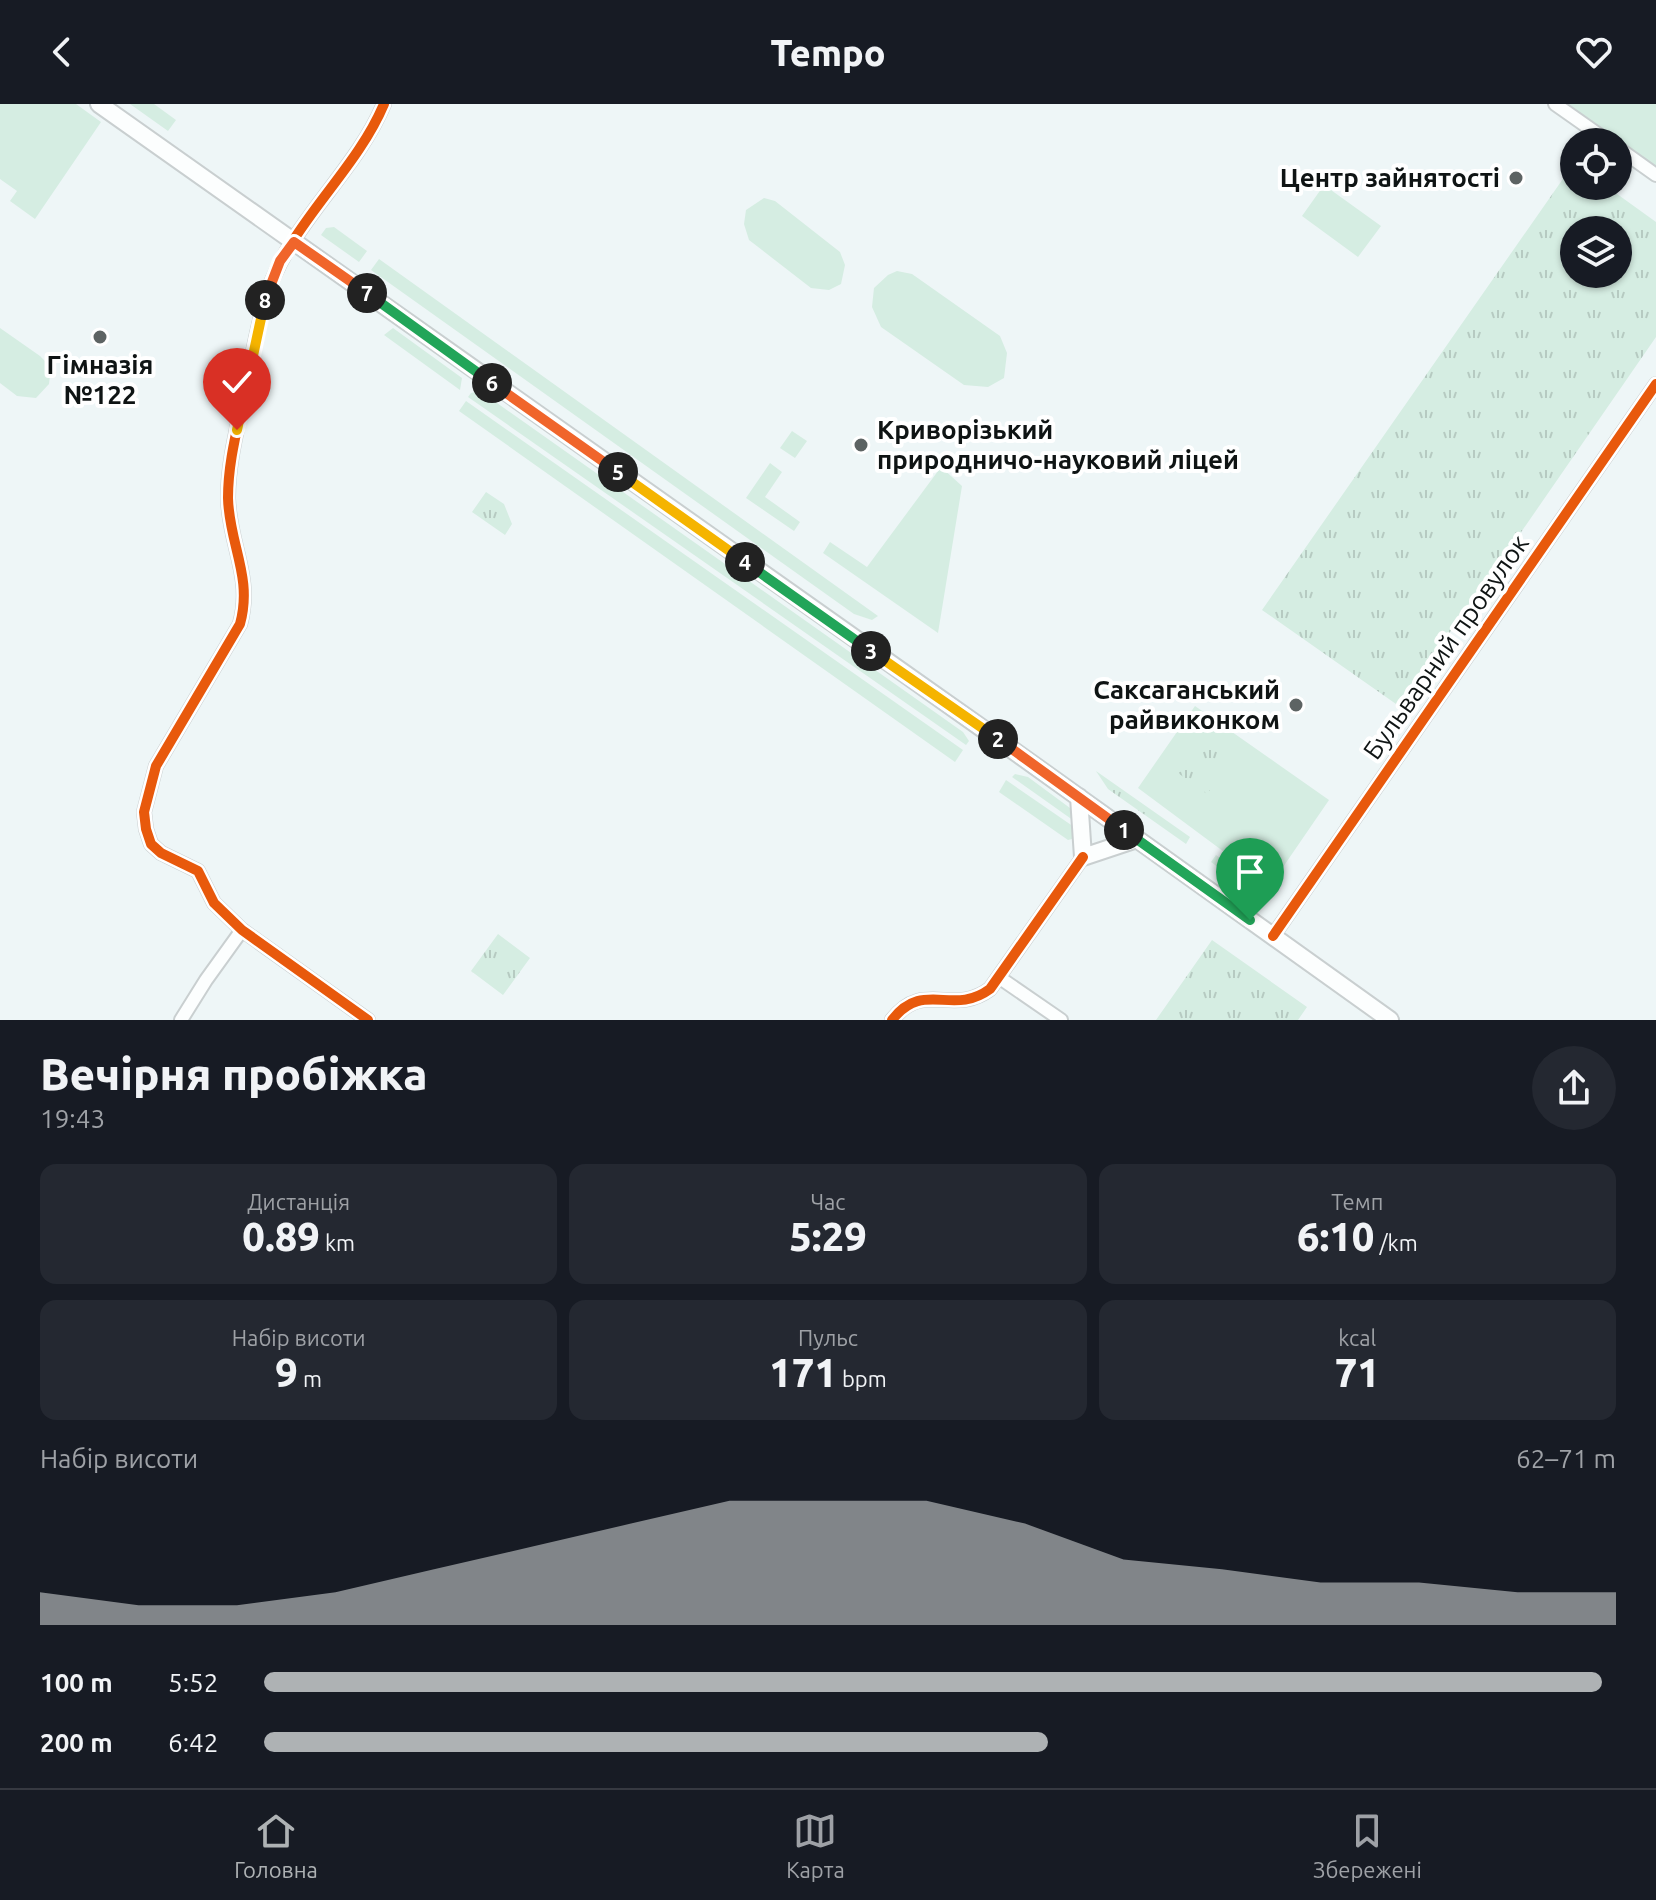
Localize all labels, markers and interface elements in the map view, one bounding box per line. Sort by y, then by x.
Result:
icon: back [40,30,84,74]
icon: heart [1572,30,1616,74]
text: Tempo [770,32,886,73]
map controls [1560,128,1632,288]
button: locate [1560,128,1632,200]
place label: Центр зайнятості [1280,163,1500,192]
marker: Центр зайнятості [1507,169,1525,187]
button: layers [1560,216,1632,288]
pin: 7 [347,273,387,313]
pin: 8 [245,280,285,320]
text: 7 [361,280,373,305]
text: 8 [259,287,271,312]
marker: Гімназія №122 [91,328,109,346]
pin [203,348,271,430]
place label: Гімназія №122 [47,350,154,409]
icon: check [215,360,259,404]
pin: 6 [472,363,512,403]
text: 6 [486,370,498,395]
place label: Криворізький природничо-науковий ліцей [877,415,1239,474]
marker: Криворізький природничо-науковий ліцей [852,436,870,454]
pin: 5 [598,452,638,492]
text: 5 [612,459,624,484]
street label: Бульварний провулок [1357,529,1534,764]
pin: 4 [725,542,765,582]
text: 4 [739,549,751,574]
pin: 3 [851,631,891,671]
text: 3 [865,638,877,663]
place label: Саксаганський райвиконком [1093,675,1280,734]
marker: Саксаганський райвиконком [1287,696,1305,714]
pin: 2 [978,719,1018,759]
text: 2 [992,726,1004,751]
pin: 1 [1104,810,1144,850]
text: 1 [1118,817,1130,842]
pin [1216,838,1284,920]
icon: arrive [1228,850,1272,894]
button: share [1532,1046,1616,1130]
text: Вечірня пробіжка [40,1049,427,1098]
text: 19:43 [40,1104,105,1133]
text: Дистанція [247,1189,350,1214]
text: Час [810,1189,846,1214]
text: Темп [1331,1189,1383,1214]
text: 0.89 [242,1214,320,1259]
text: 5:29 [789,1214,867,1259]
text: 6:10 [1297,1214,1374,1259]
text: km [320,1230,355,1255]
text: /km [1374,1230,1418,1255]
text: Набір висоти [232,1325,366,1350]
text: Пульс [798,1325,858,1350]
text: kcal [1338,1325,1376,1350]
text: 9 [275,1350,298,1395]
text: 171 [769,1350,837,1395]
text: 71 [1335,1350,1380,1395]
text: m [298,1366,322,1391]
text: bpm [837,1366,887,1391]
text: Набір висоти [40,1444,198,1473]
text: 62–71 m [1516,1444,1616,1473]
text: 100 m [40,1668,113,1697]
text: 5:52 [168,1668,218,1697]
text: 200 m [40,1728,113,1757]
text: 6:42 [168,1728,218,1757]
tab: Головна [234,1809,318,1882]
tab: Карта [786,1809,845,1882]
tab: Збережені [1313,1809,1422,1882]

